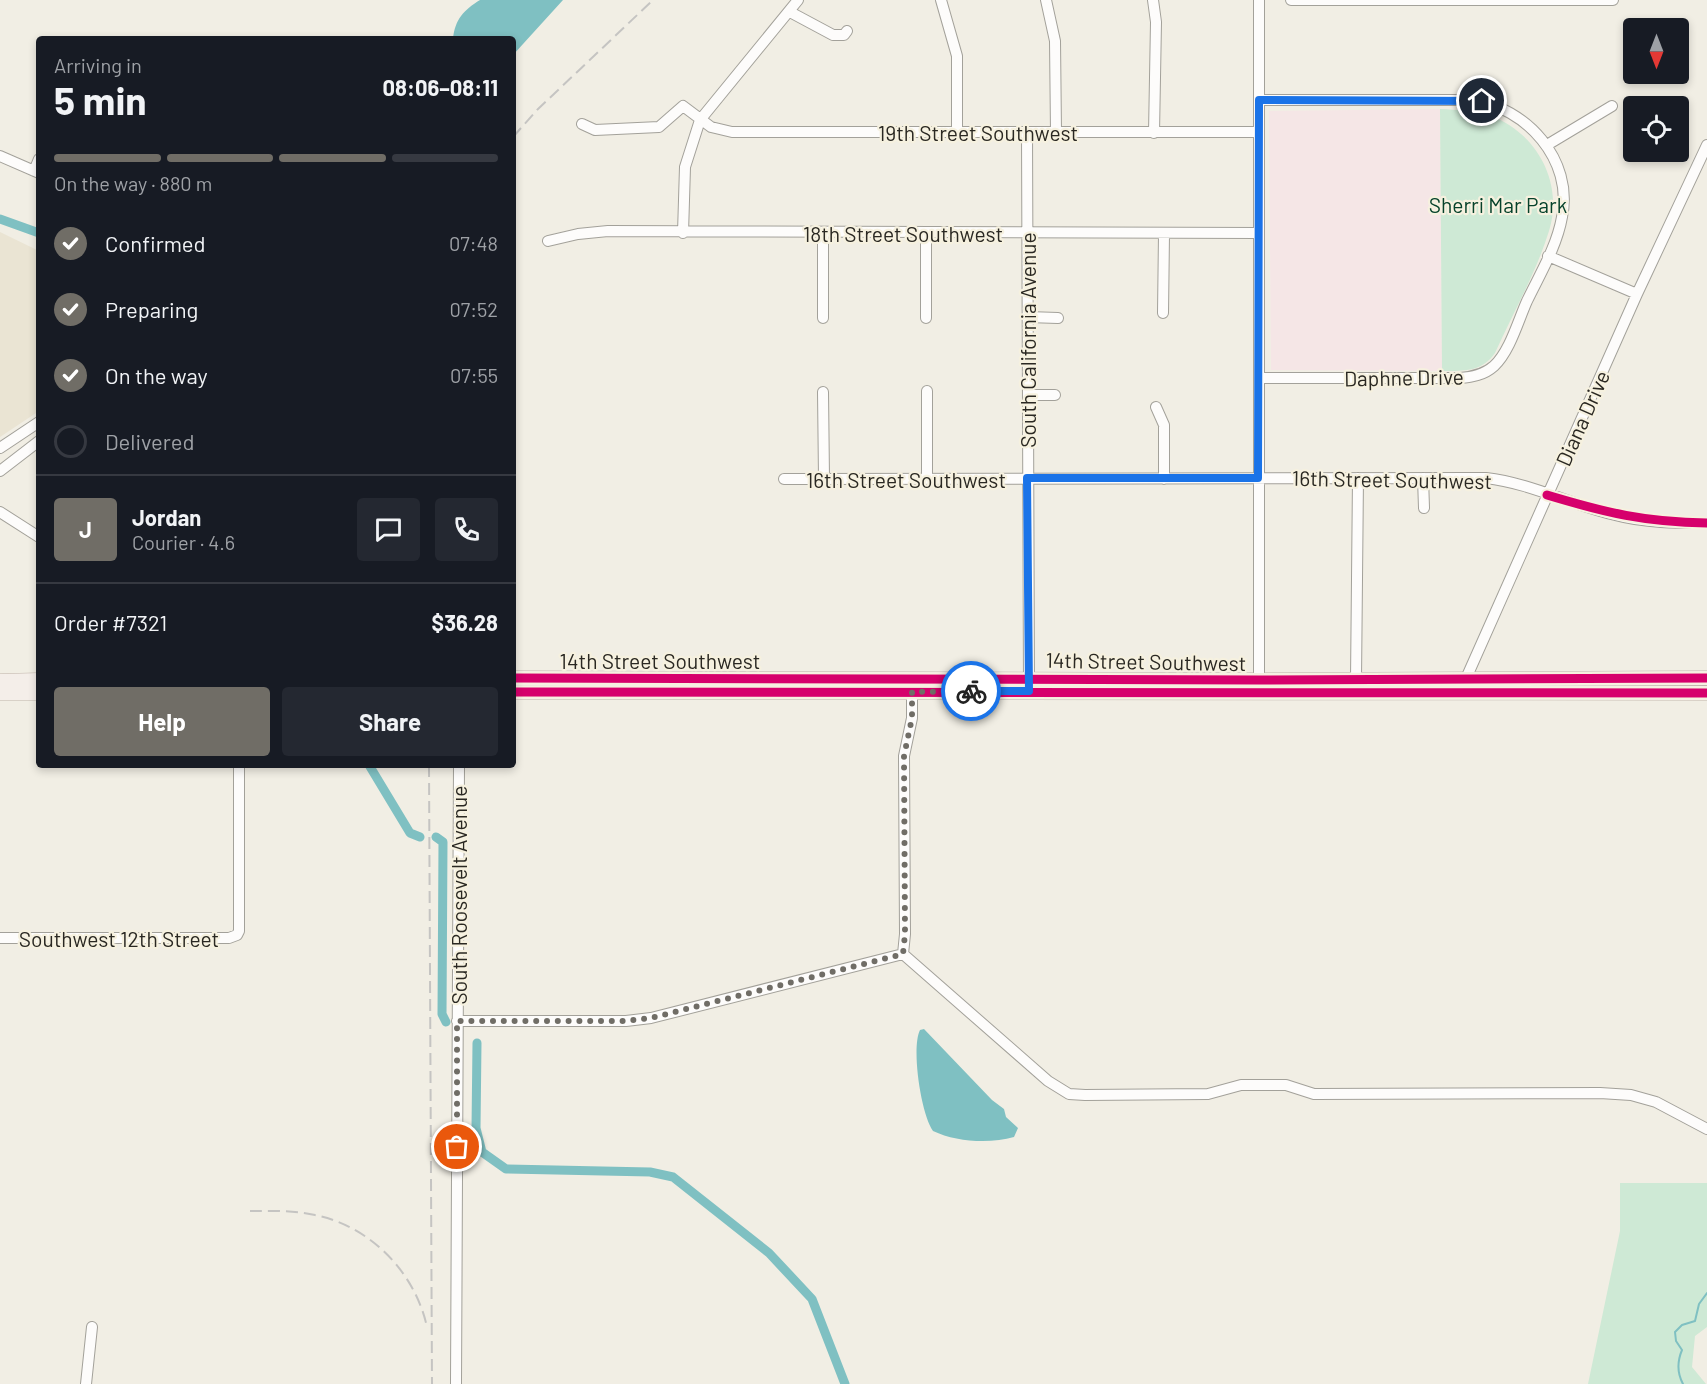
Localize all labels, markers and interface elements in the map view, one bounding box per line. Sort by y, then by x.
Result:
north arrow [1623,18,1689,84]
map controls [1623,18,1689,162]
text: Arriving in [54,53,142,77]
text: 08:06–08:11 [383,74,498,100]
pin [1456,75,1507,126]
text: 5 min [54,76,147,123]
icon: home [1465,84,1498,117]
button: locate [1623,96,1689,162]
street label: 19th Street Southwest [878,120,1078,145]
text: On the way · 880 m [54,171,212,195]
park label: Sherri Mar Park [1429,192,1567,217]
street label: 18th Street Southwest [803,221,1003,246]
icon: check [54,227,87,260]
text: Confirmed [105,230,205,256]
text: 07:48 [449,231,498,255]
street label: South California Avenue [1015,232,1040,448]
icon: check [54,293,87,326]
text: Preparing [105,296,198,322]
text: 07:52 [449,297,498,321]
icon: check [54,359,87,392]
text: On the way [105,362,208,388]
text: 07:55 [450,363,498,387]
street label: Daphne Drive [1344,363,1464,391]
street label: Diana Drive [1550,366,1614,470]
text: Delivered [105,428,194,454]
street label: 16th Street Southwest [1292,465,1492,493]
street label: 16th Street Southwest [806,467,1006,492]
button: chat [357,498,420,561]
button: phone [435,498,498,561]
text: Jordan [132,504,201,530]
text: J [79,516,92,542]
text: Courier · 4.6 [132,530,235,554]
text: Order #7321 [54,609,167,635]
text: $36.28 [432,609,498,635]
street label: 14th Street Southwest [1045,647,1247,675]
street label: 14th Street Southwest [560,648,760,673]
courier [941,661,1001,721]
icon: bike [955,675,988,708]
button: Help [54,687,270,756]
button: Share [282,687,498,756]
street label: South Roosevelt Avenue [446,785,471,1005]
street label: Southwest 12th Street [19,926,219,951]
pin [431,1121,482,1172]
icon: bag [440,1130,473,1163]

